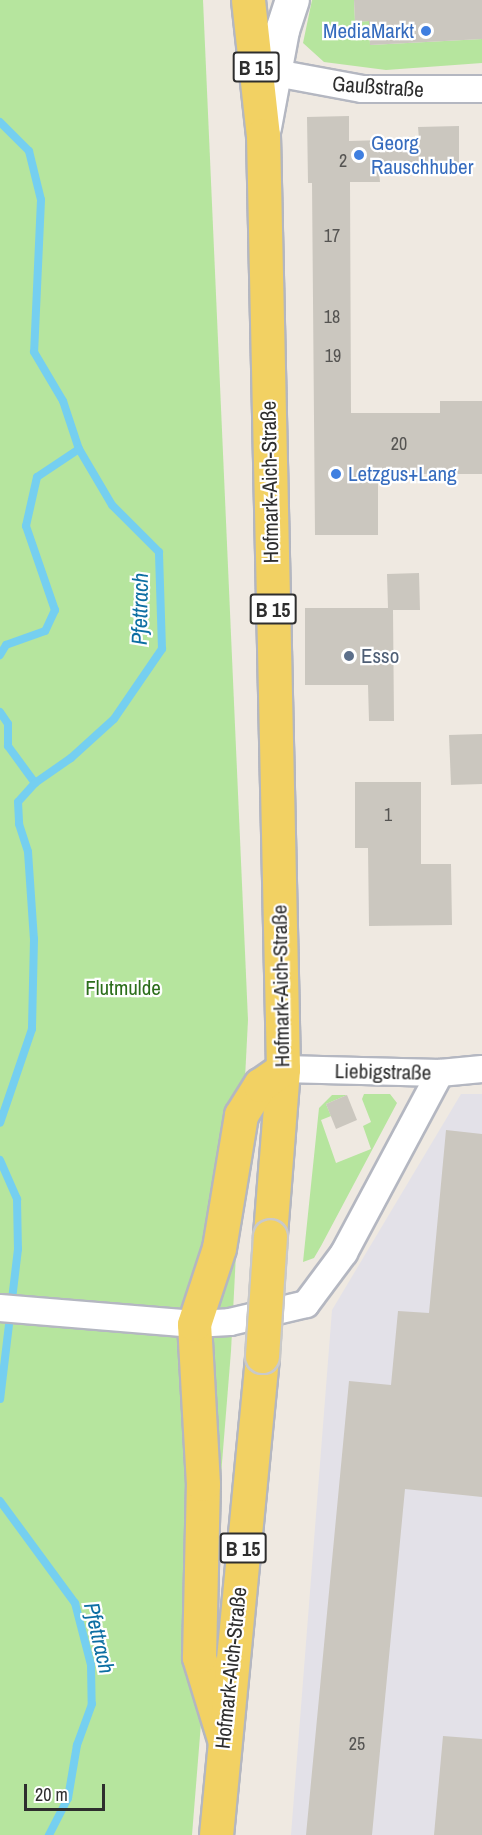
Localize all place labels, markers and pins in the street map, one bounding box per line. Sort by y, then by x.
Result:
place label: MediaMarkt [323,18,414,44]
marker: MediaMarkt [419,24,433,38]
place label: Georg Rauschhuber [371,130,473,180]
marker: Georg Rauschhuber [352,148,366,162]
place label: Letzgus+Lang [348,461,457,487]
marker: Letzgus+Lang [329,467,343,481]
place label: Esso [361,643,399,669]
marker: Esso [342,649,356,663]

